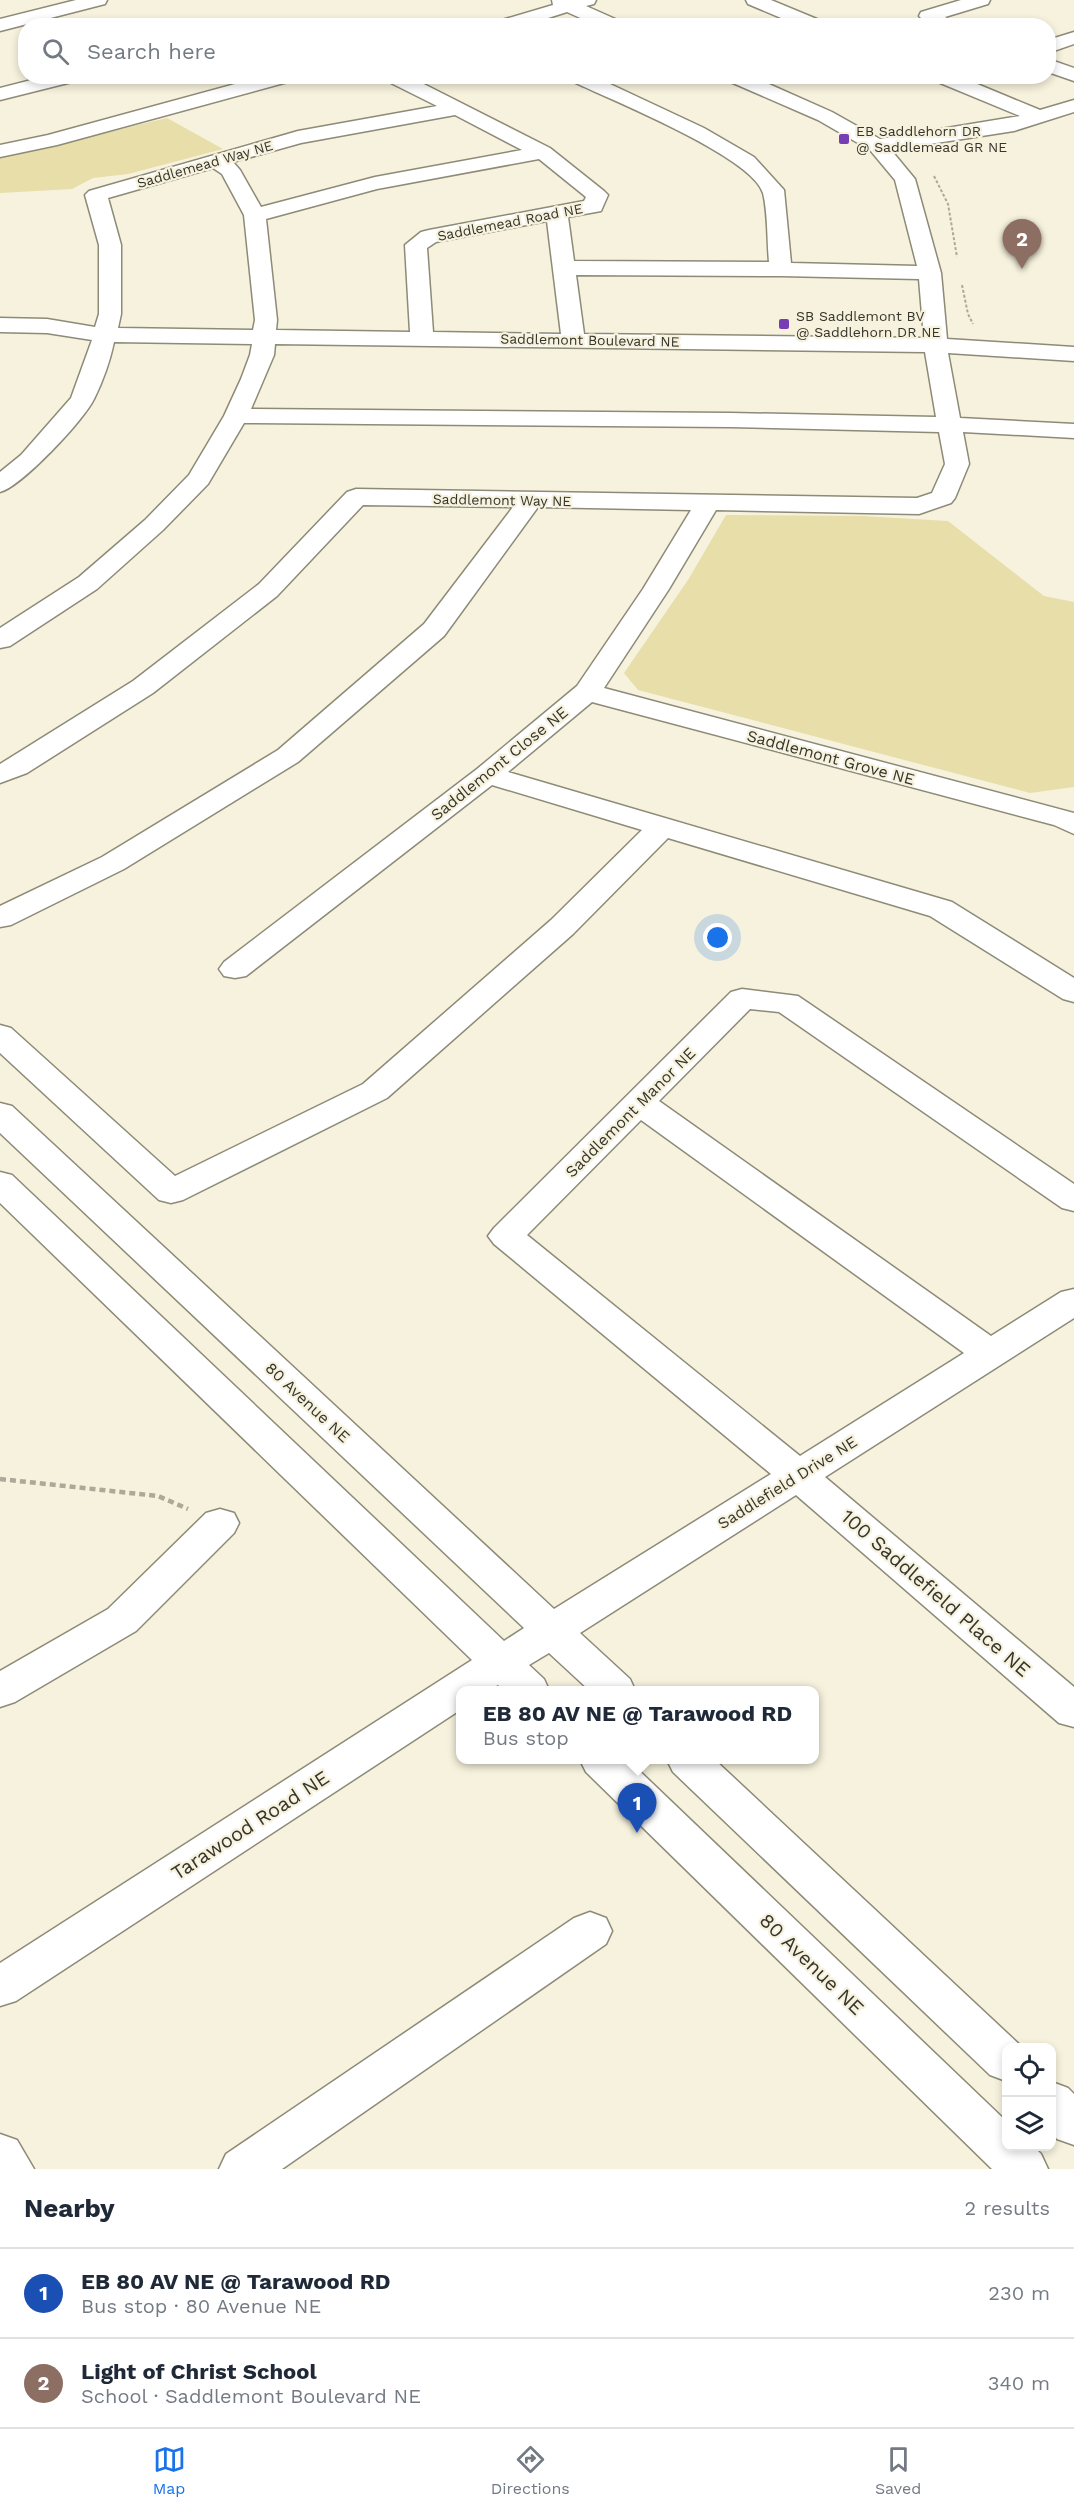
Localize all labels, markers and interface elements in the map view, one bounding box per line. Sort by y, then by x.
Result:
search box [18,18,1056,84]
icon: search [39,35,72,68]
text: Search here [87,39,216,64]
place label: EB Saddlehorn DR @ Saddlemead GR NE [856,123,1007,155]
marker: EB Saddlehorn DR @ Saddlemead GR NE [837,132,851,146]
street label: Saddlemead Way NE [135,137,275,191]
street label: Saddlemead Road NE [436,200,584,244]
pin: 2 [1002,220,1042,269]
place label: SB Saddlemont BV @ Saddlehorn DR NE [796,308,941,340]
marker: SB Saddlemont BV @ Saddlehorn DR NE [777,317,791,331]
street label: Saddlemont Boulevard NE [500,330,680,350]
street label: Saddlemont Way NE [433,491,571,509]
street label: Saddlemont Close NE [427,702,572,824]
street label: Saddlemont Grove NE [745,726,917,789]
your location [703,923,732,952]
street label: Saddlemont Manor NE [561,1043,699,1181]
street label: 80 Avenue NE [261,1358,354,1446]
street label: Saddlefield Drive NE [714,1432,860,1533]
street label: 100 Saddlefield Place NE [836,1504,1036,1682]
popup [456,1686,819,1764]
text: EB 80 AV NE @ Tarawood RD [483,1701,792,1726]
text: Bus stop [483,1726,569,1750]
street label: Tarawood Road NE [167,1765,333,1885]
pin: 1 [618,1784,656,1833]
street label: 80 Avenue NE [755,1908,869,2020]
map controls [1002,2043,1056,2151]
button: locate [1002,2043,1056,2097]
button: layers [1002,2097,1056,2151]
text: Nearby [24,2193,115,2223]
text: 2 results [965,2196,1050,2220]
text: EB 80 AV NE @ Tarawood RD [81,2269,391,2294]
text: 1 [39,2281,48,2305]
text: 230 m [988,2281,1050,2305]
text: Bus stop · 80 Avenue NE [81,2294,321,2318]
text: Light of Christ School [81,2359,317,2384]
text: 2 [38,2371,49,2395]
text: 340 m [988,2371,1050,2395]
text: School · Saddlemont Boulevard NE [81,2384,421,2408]
tab: Map [153,2443,186,2498]
tab: Directions [491,2443,570,2498]
tab: Saved [875,2443,921,2498]

